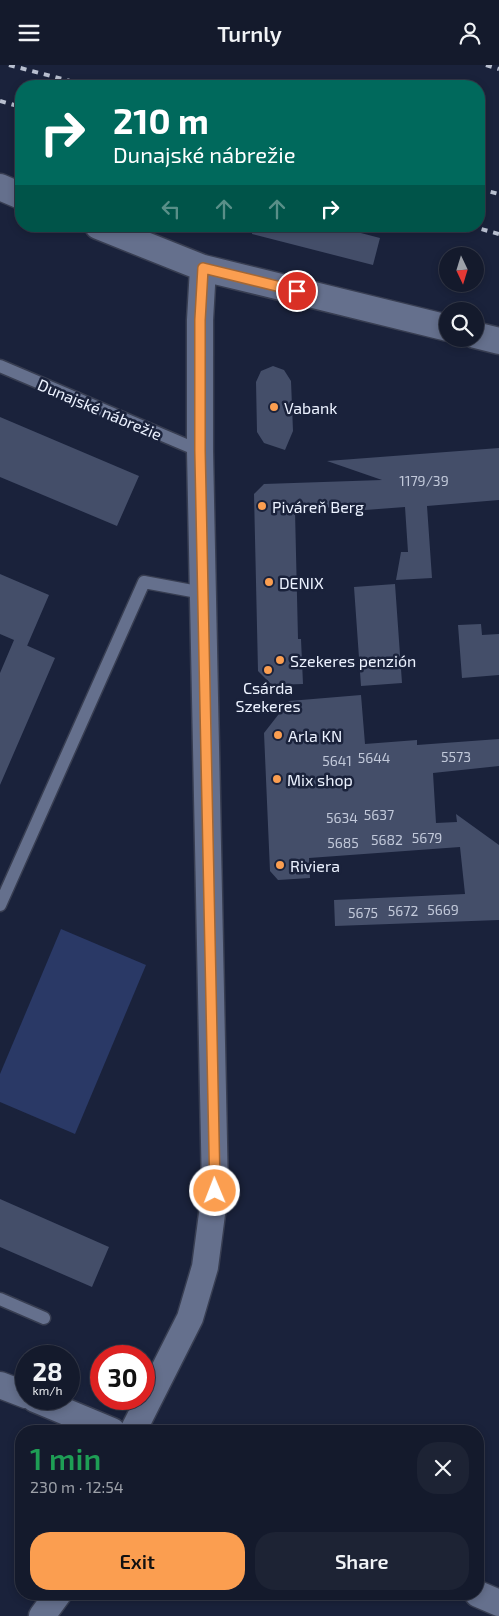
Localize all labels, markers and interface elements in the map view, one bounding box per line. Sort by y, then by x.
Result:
icon: menu [15,19,43,47]
icon: person [456,19,484,47]
text: Turnly [217,20,282,46]
text: 210 m [113,99,209,141]
icon: right [30,100,95,165]
text: Dunajské nábrežie [113,141,296,167]
icon: left [157,195,185,223]
icon: ahead [210,195,238,223]
icon: ahead [263,195,291,223]
icon: right [316,195,344,223]
north arrow [439,247,484,293]
map controls [439,247,484,347]
pin [276,270,318,312]
icon: arrive [283,277,311,305]
button: search [439,302,484,347]
street label: Dunajské nábrežie [35,374,165,445]
place label: Vabank [284,398,337,417]
marker: Vabank [268,401,280,413]
house number: 1179/39 [399,472,449,489]
place label: Piváreň Berg [272,497,364,516]
marker: Piváreň Berg [256,500,268,512]
place label: DENIX [279,573,324,592]
marker: DENIX [263,576,275,588]
place label: Szekeres penzión [290,651,416,670]
marker: Szekeres penzión [274,654,286,666]
marker: Csárda Szekeres [262,664,274,676]
place label: Csárda Szekeres [235,678,301,715]
place label: Arla KN [288,726,342,745]
marker: Arla KN [272,729,284,741]
house number: 5573 [441,748,471,765]
house number: 5644 [358,749,390,766]
house number: 5641 [322,752,352,769]
place label: Mix shop [287,770,353,789]
marker: Mix shop [271,773,283,785]
house number: 5637 [364,806,394,823]
house number: 5634 [326,809,358,826]
house number: 5679 [412,829,442,846]
house number: 5682 [371,831,403,848]
house number: 5685 [327,834,359,851]
place label: Riviera [290,856,340,875]
marker: Riviera [274,859,286,871]
house number: 5669 [427,901,459,918]
house number: 5672 [388,902,418,919]
house number: 5675 [348,904,378,921]
position arrow [188,1164,240,1216]
speed limit sign: 30 [90,1345,155,1410]
text: 28 [32,1356,63,1386]
text: km/h [33,1383,62,1397]
text: 1 min [30,1440,101,1476]
button: close [417,1442,469,1494]
text: 230 m · 12:54 [30,1477,124,1496]
button: Exit [30,1532,245,1590]
button: Share [255,1532,469,1590]

